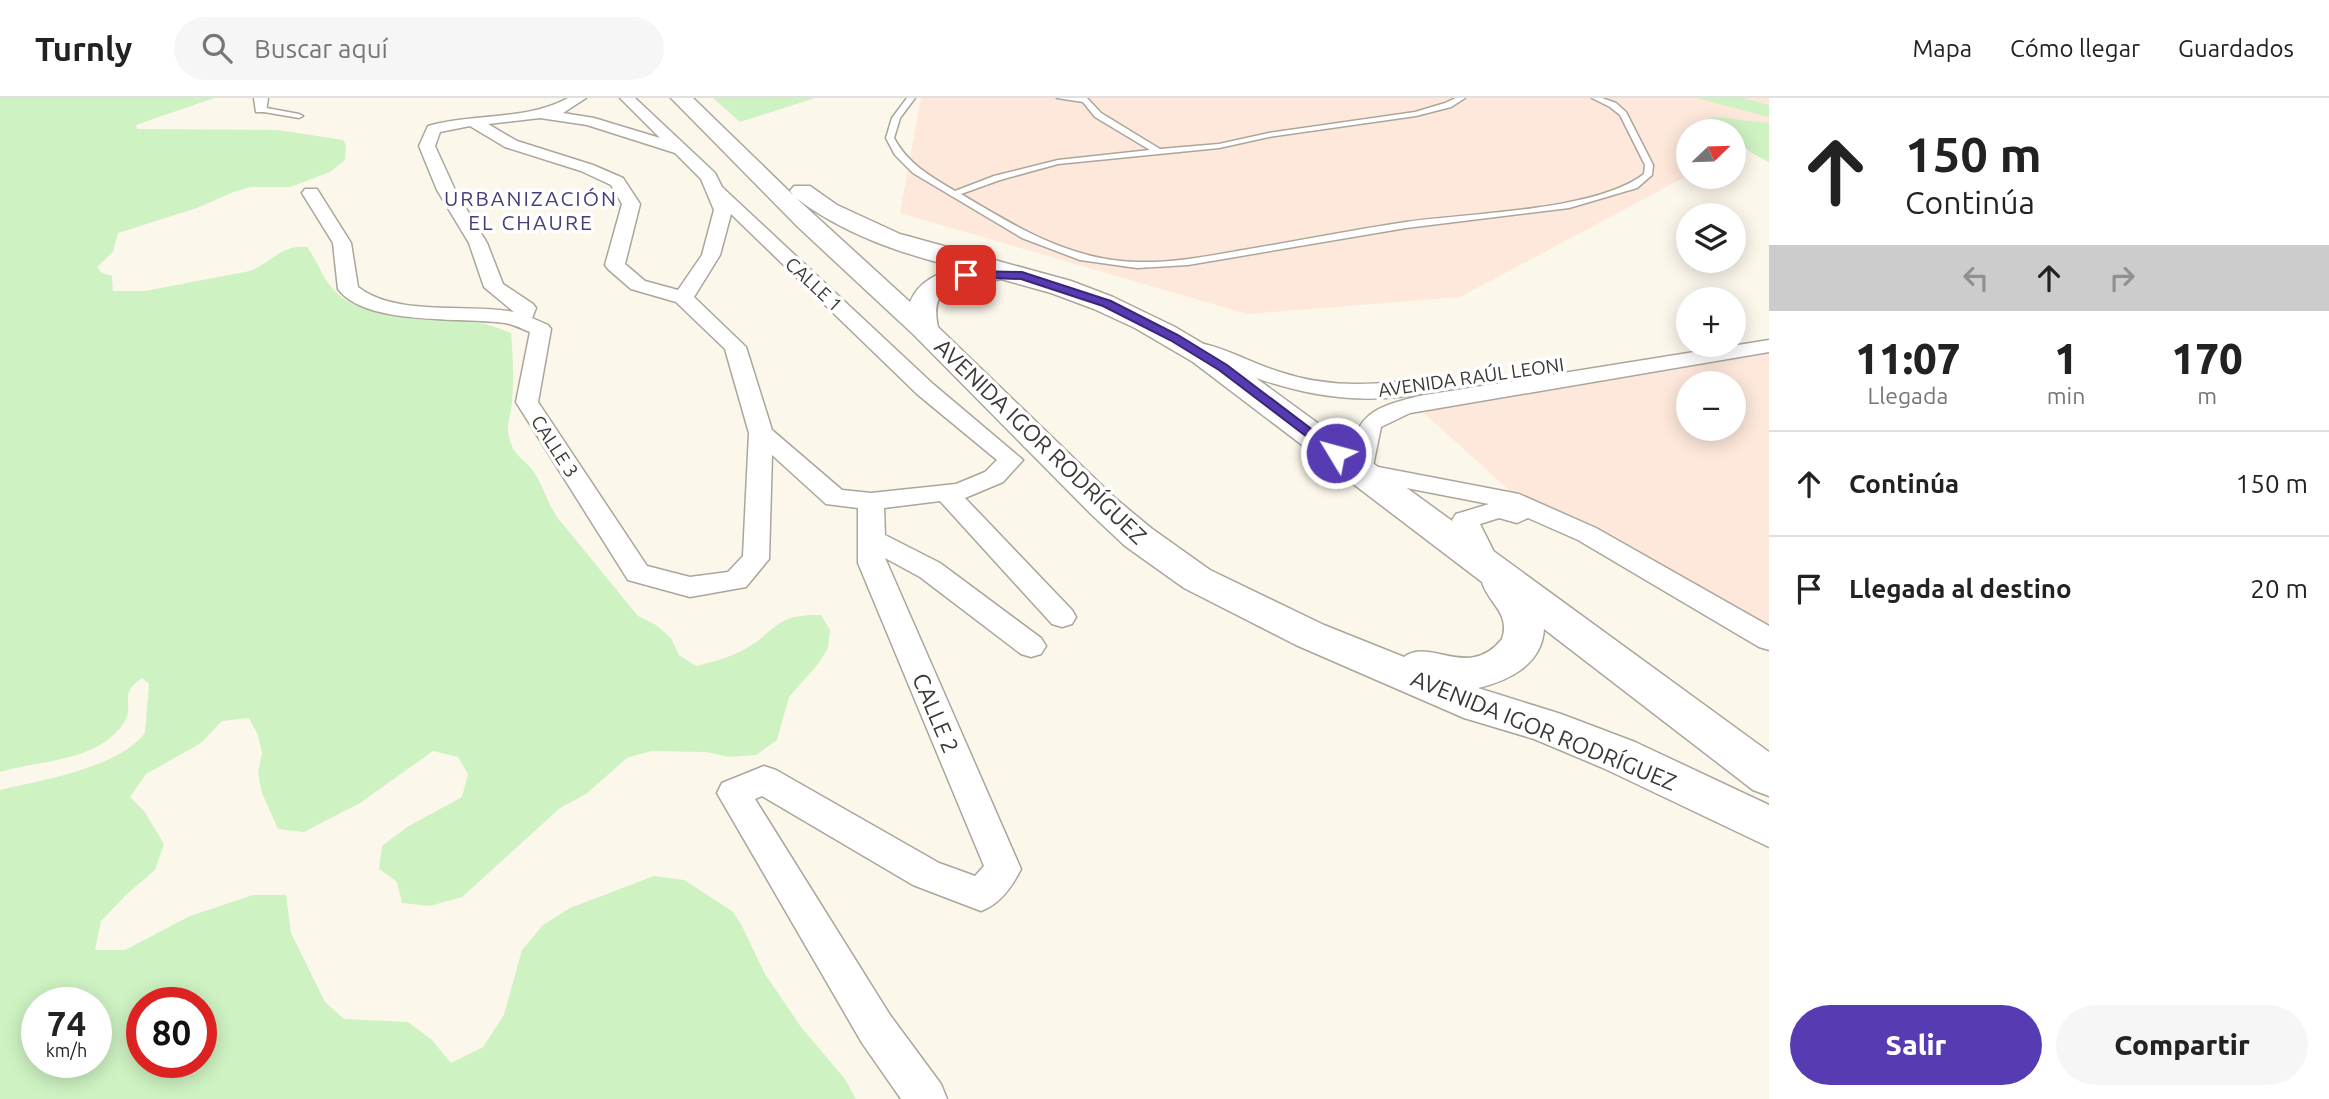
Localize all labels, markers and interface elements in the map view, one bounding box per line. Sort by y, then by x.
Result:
search box [174,17,664,80]
icon: search [198,29,236,67]
text: Turnly [35,30,132,67]
text: Buscar aquí [254,34,388,63]
text: Mapa [1912,35,1972,62]
text: Cómo llegar [2010,35,2140,62]
text: Guardados [2178,35,2294,62]
north arrow [1676,119,1746,189]
map controls [1676,119,1746,441]
icon: ahead [1790,126,1881,217]
text: 150 m [1905,126,2042,181]
text: Continúa [1905,184,2035,220]
district label: URBANIZACIÓN EL CHAURE [444,186,618,234]
button: layers [1676,203,1746,273]
pin [936,245,996,305]
street label: CALLE 1 [781,252,847,316]
icon: arrive [947,256,985,294]
icon: left [1957,259,1995,297]
icon: ahead [2030,259,2068,297]
icon: right [2103,259,2141,297]
button: + [1676,287,1746,357]
street label: AVENIDA IGOR RODRÍGUEZ [930,333,1153,549]
text: 11:07 [1855,335,1960,382]
text: 1 [2054,335,2078,382]
text: 170 [2172,335,2243,382]
street label: AVENIDA RAÚL LEONI [1377,353,1565,401]
button: − [1676,371,1746,441]
text: Llegada [1867,383,1948,408]
text: min [2047,383,2085,408]
text: m [2197,383,2217,408]
street label: CALLE 3 [527,411,583,481]
position arrow [1299,416,1373,490]
icon: ahead [1790,465,1828,503]
text: Continúa [1849,469,1959,498]
text: 150 m [2236,469,2308,498]
icon: arrive [1790,570,1828,608]
text: Llegada al destino [1849,574,2072,603]
text: 20 m [2250,574,2308,603]
street label: AVENIDA IGOR RODRÍGUEZ [1408,664,1681,795]
street label: CALLE 2 [908,669,964,757]
speed limit sign: 80 [126,987,217,1078]
text: 74 [47,1003,86,1043]
button: Salir [1790,1005,2042,1085]
button: Compartir [2056,1005,2308,1085]
text: km/h [46,1040,87,1060]

